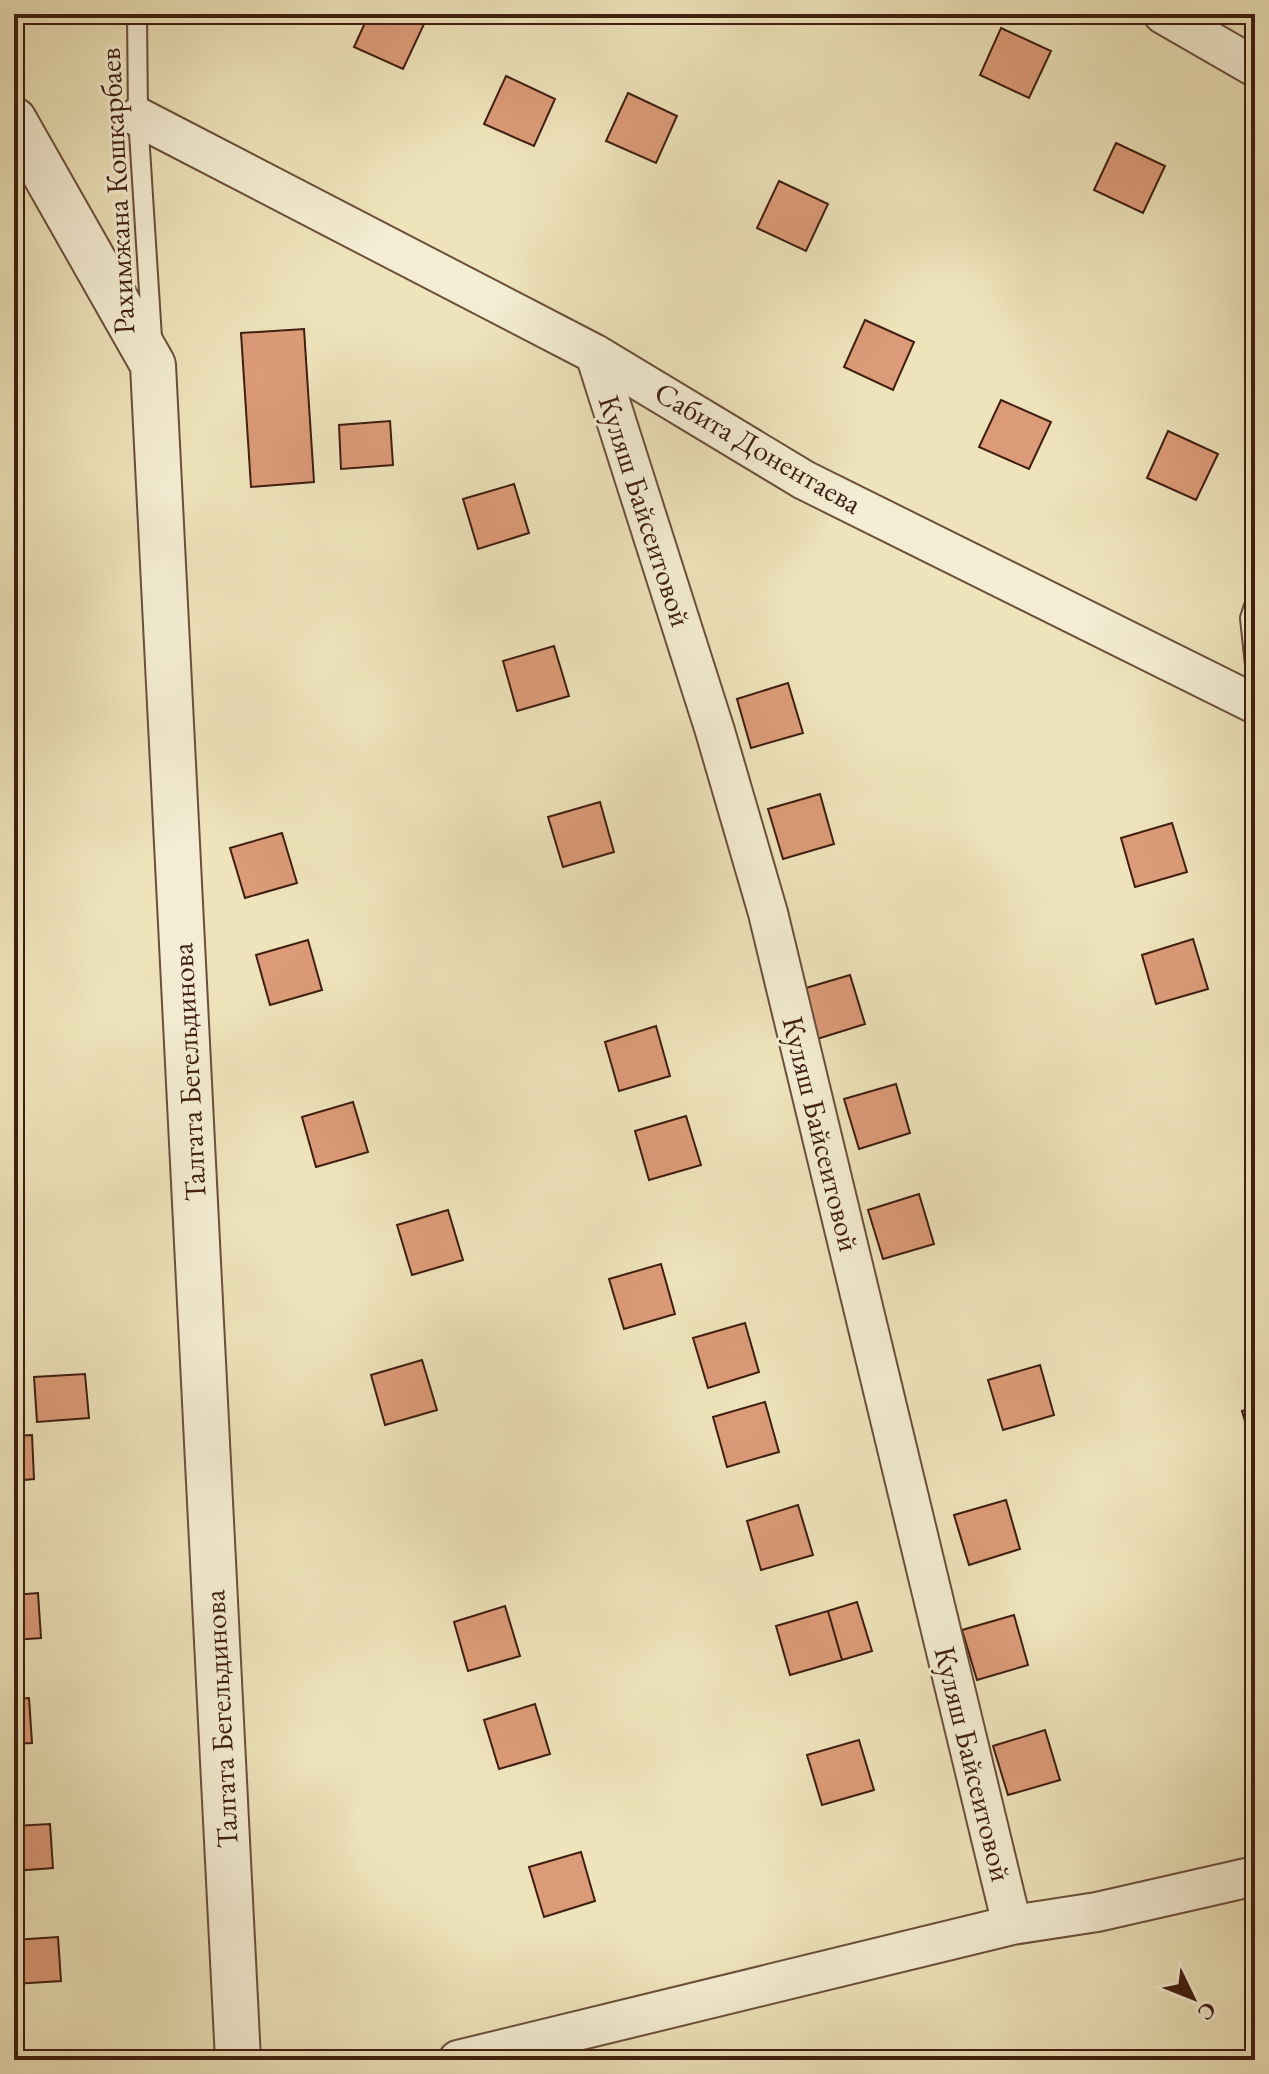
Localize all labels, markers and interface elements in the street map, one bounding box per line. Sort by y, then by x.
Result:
street label: Рахимжана Кошкарбаев [90,47,143,335]
street label: Сабита Донентаева [648,372,869,523]
street label: Куляш Байсеитовой [590,390,701,632]
street label: Талгата Бегельдинова [162,942,215,1202]
street label: Куляш Байсеитовой [773,1012,870,1256]
street label: Талгата Бегельдинова [194,1589,247,1849]
street label: Куляш Байсеитовой [925,1642,1022,1886]
north arrow [1153,1958,1233,2038]
text: С [1191,1996,1223,2027]

